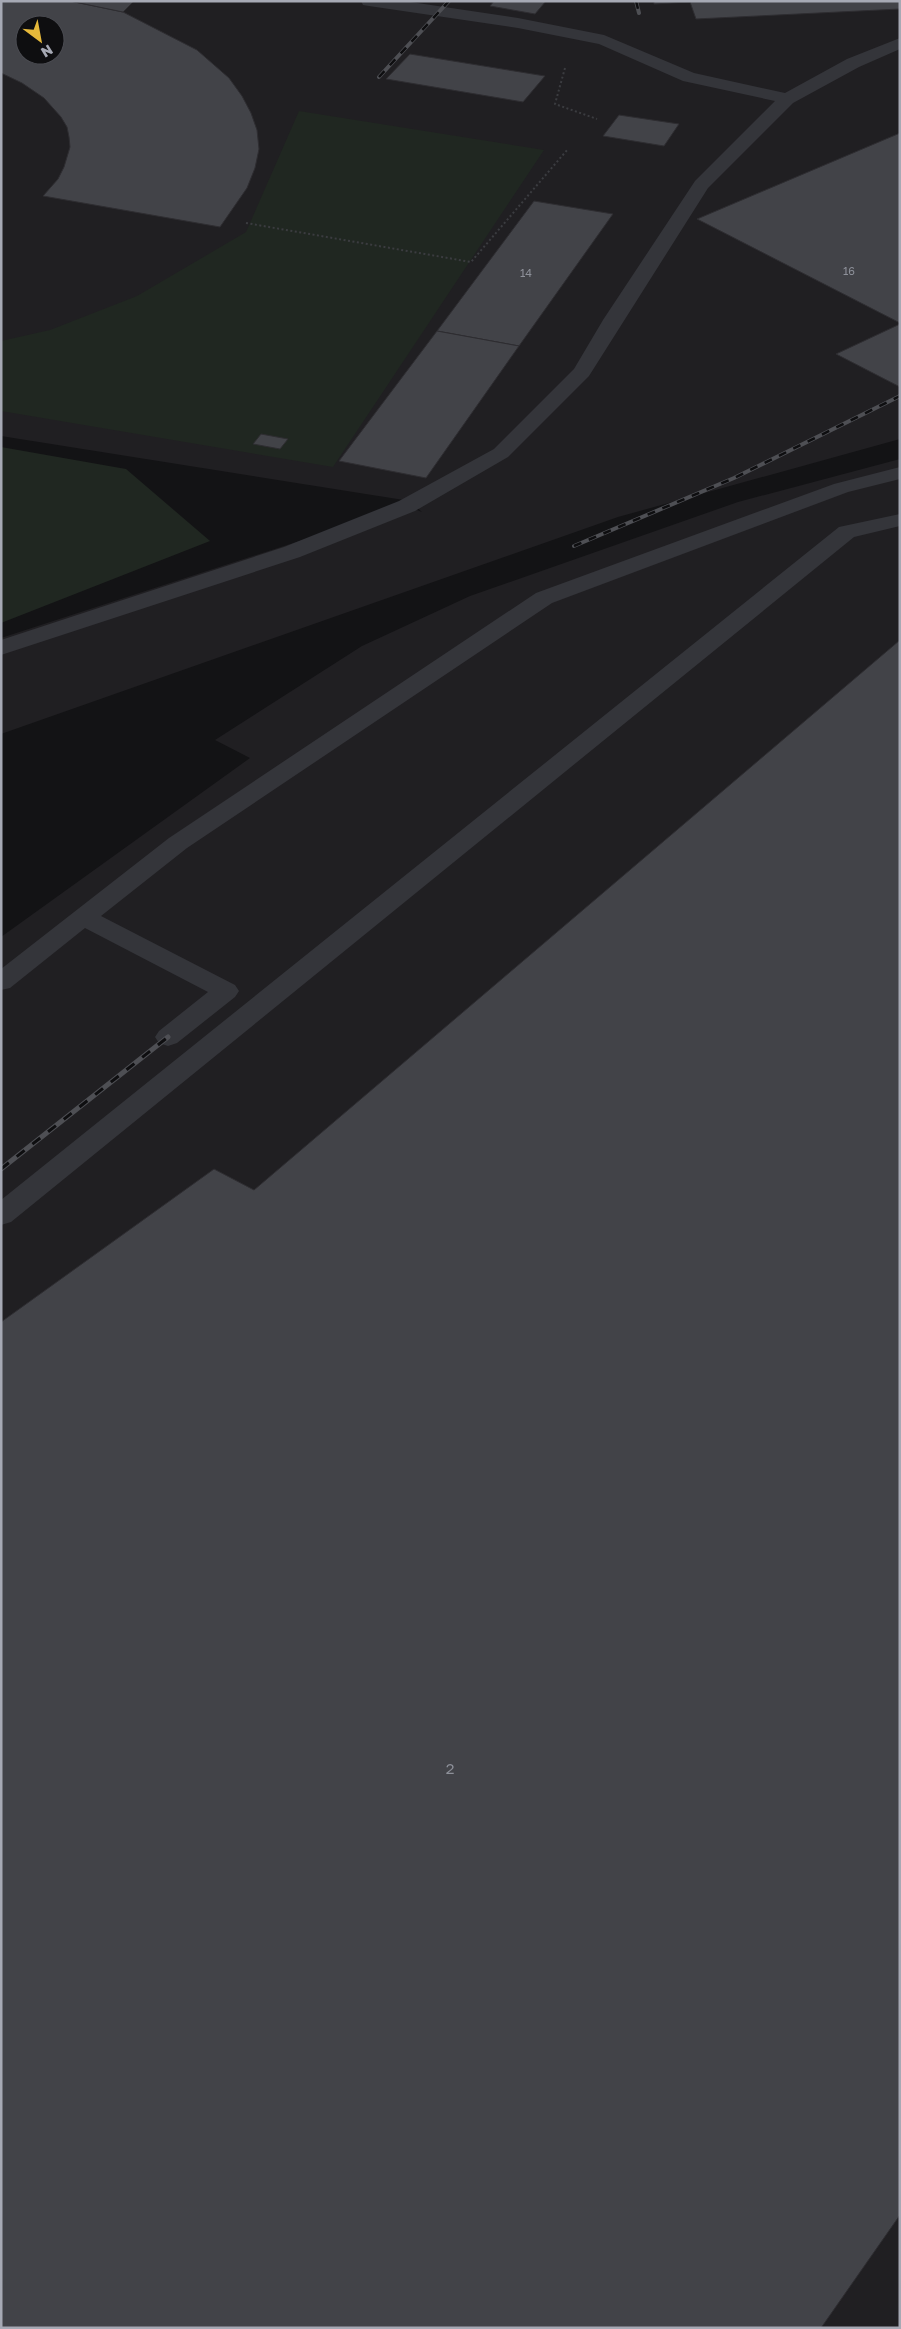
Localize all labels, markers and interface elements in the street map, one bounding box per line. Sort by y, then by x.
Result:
north arrow [15,15,65,65]
text: N [38,41,56,61]
house number: 16 [843,264,855,277]
house number: 14 [520,266,532,279]
house number: 2 [446,1759,454,1777]

